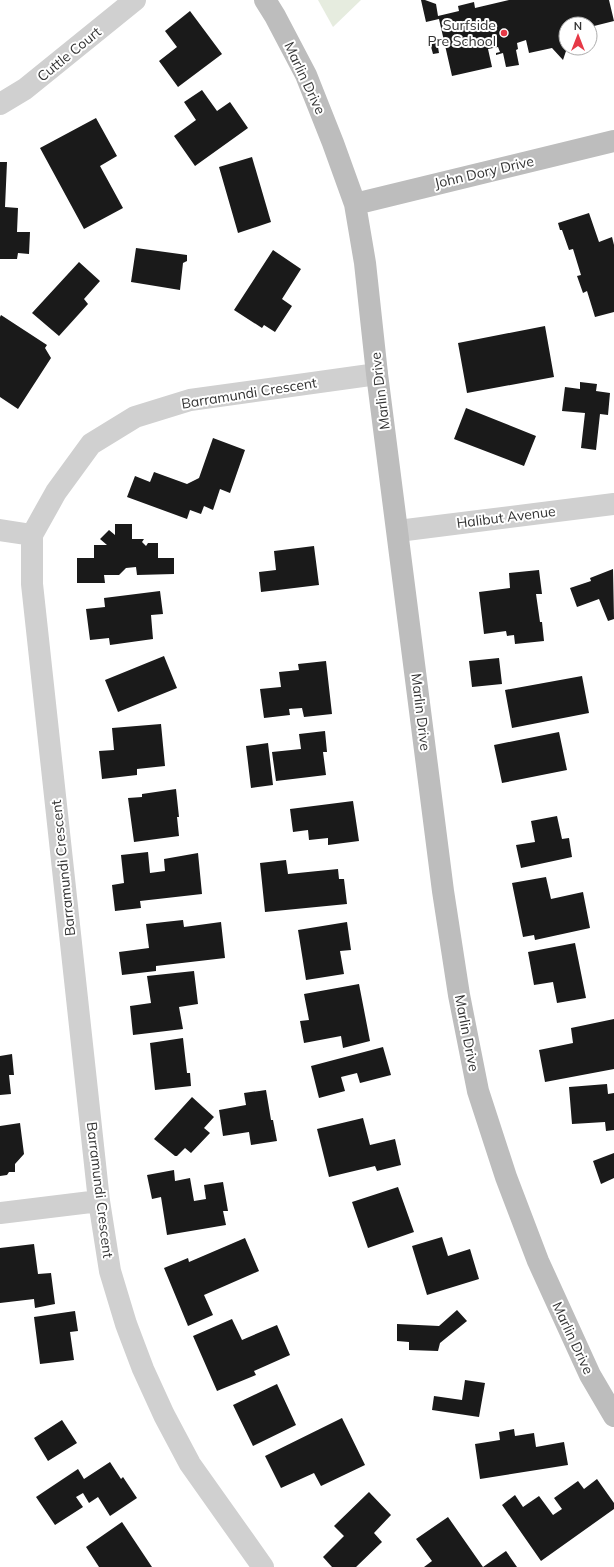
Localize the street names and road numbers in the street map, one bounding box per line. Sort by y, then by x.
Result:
street label: Cuttle Court [33,23,105,85]
street label: Marlin Drive [280,39,330,117]
street label: John Dory Drive [433,152,535,192]
street label: Marlin Drive [366,351,394,431]
street label: Barramundi Crescent [180,373,318,413]
street label: Halibut Avenue [455,502,557,532]
street label: Marlin Drive [407,672,435,752]
street label: Barramundi Crescent [47,799,79,937]
street label: Marlin Drive [451,993,483,1073]
street label: Barramundi Crescent [83,1121,117,1259]
street label: Marlin Drive [548,1299,598,1377]

